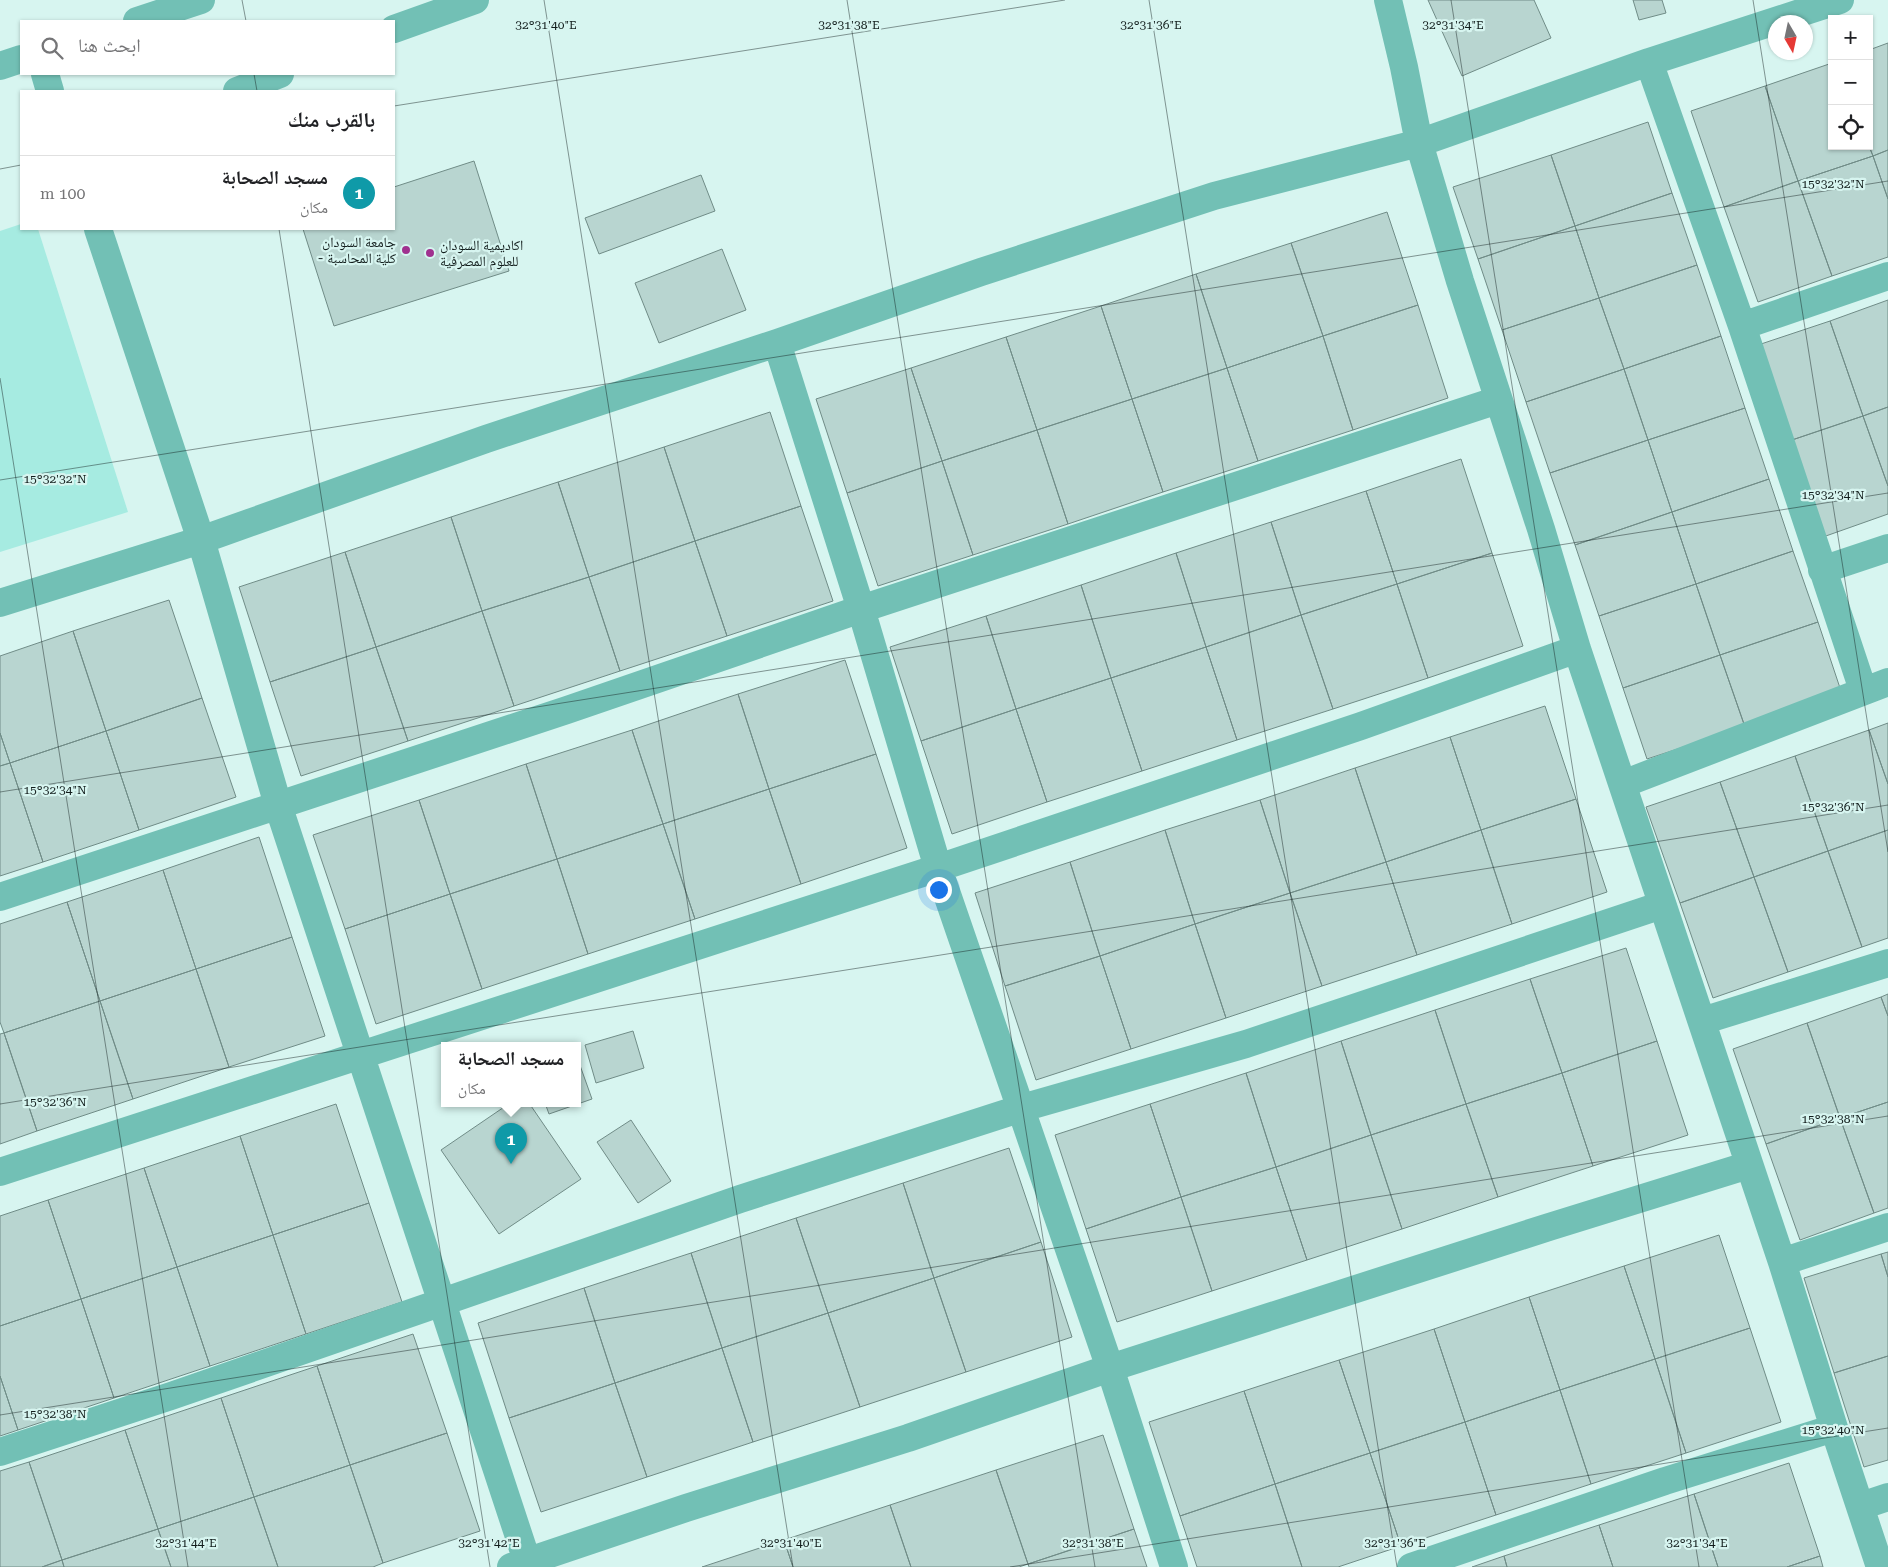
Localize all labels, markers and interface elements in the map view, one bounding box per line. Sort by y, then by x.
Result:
north arrow [1768,15,1813,60]
map controls [1828,15,1873,150]
button: + [1828,15,1873,60]
text: 32°31'40"E [515,18,577,32]
text: 32°31'38"E [818,18,880,32]
text: 32°31'36"E [1120,18,1182,32]
text: 32°31'34"E [1422,18,1484,32]
search box [20,20,395,75]
icon: search [38,34,66,62]
text: ابحث هنا [78,34,141,57]
button: − [1828,60,1873,105]
button: locate [1828,105,1873,150]
text: بالقرب منك [288,108,375,132]
text: مسجد الصحابة [222,166,328,189]
text: 15°32'32"N [1801,177,1865,191]
text: 100 m [40,184,86,203]
text: 1 [355,184,363,203]
text: مكان [300,198,328,217]
place label: جامعة السودان - كلية المحاسبة [318,234,396,266]
place label: اكاديمية السودان للعلوم المصرفية [440,237,523,271]
marker: جامعة السودان - كلية المحاسبة [400,244,412,256]
marker: اكاديمية السودان للعلوم المصرفية [424,247,436,259]
text: 15°32'32"N [23,472,87,486]
text: 15°32'34"N [1801,488,1865,502]
text: 15°32'34"N [23,783,87,797]
text: 15°32'36"N [1801,800,1865,814]
your location [926,877,952,903]
popup [441,1042,581,1107]
text: مسجد الصحابة [458,1047,564,1070]
text: مكان [458,1079,486,1098]
text: 15°32'36"N [23,1095,87,1109]
text: 15°32'38"N [1801,1112,1865,1126]
pin: 1 [495,1123,527,1164]
text: 15°32'38"N [23,1407,87,1421]
text: 15°32'40"N [1801,1423,1865,1437]
text: 32°31'44"E [155,1536,217,1550]
text: 32°31'42"E [458,1536,520,1550]
text: 32°31'40"E [760,1536,822,1550]
text: 32°31'38"E [1062,1536,1124,1550]
text: 32°31'36"E [1364,1536,1426,1550]
text: 32°31'34"E [1666,1536,1728,1550]

